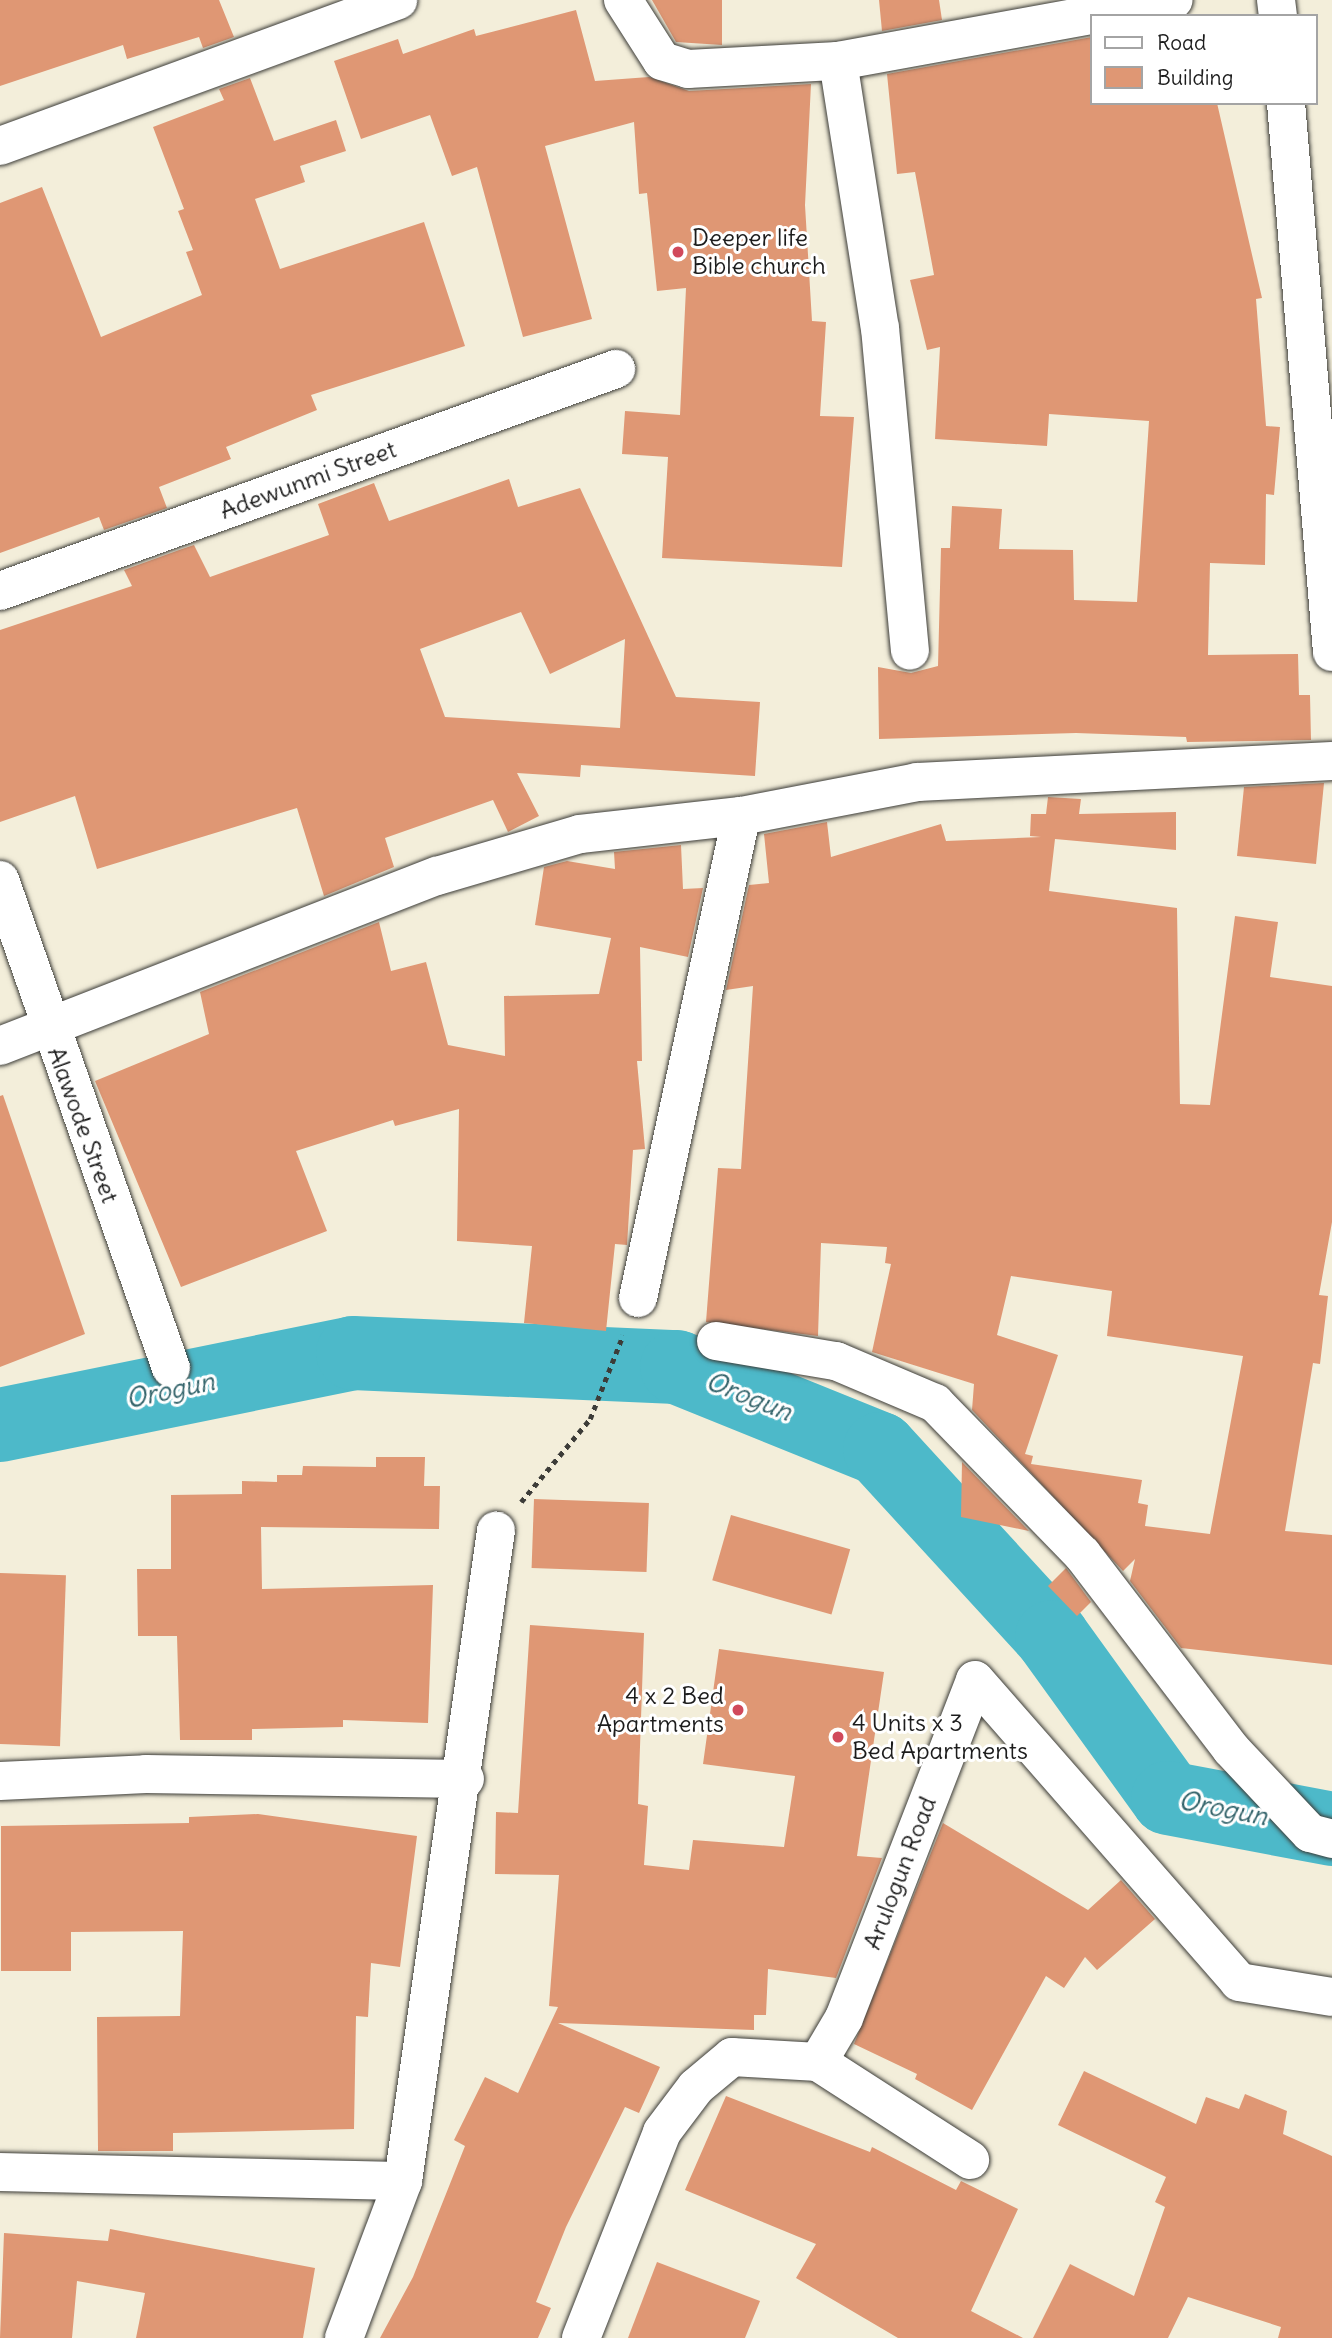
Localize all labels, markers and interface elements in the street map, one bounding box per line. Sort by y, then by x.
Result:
legend [1090,14,1318,105]
text: Road [1157,29,1206,56]
text: Building [1157,64,1233,91]
place label: Deeper life Bible church [692,224,826,280]
marker: Deeper life Bible church [670,244,686,260]
street label: Adewunmi Street [216,435,400,525]
street label: Alawode Street [42,1043,124,1207]
water label: Orogun [123,1365,217,1415]
water label: Orogun [701,1365,797,1427]
place label: 4 x 2 Bed Apartments [597,1682,724,1738]
marker: 4 x 2 Bed Apartments [730,1702,746,1718]
place label: 4 Units x 3 Bed Apartments [852,1709,1028,1765]
marker: 4 Units x 3 Bed Apartments [830,1729,846,1745]
water label: Orogun [1176,1784,1270,1832]
street label: Arulogun Road [858,1793,942,1953]

